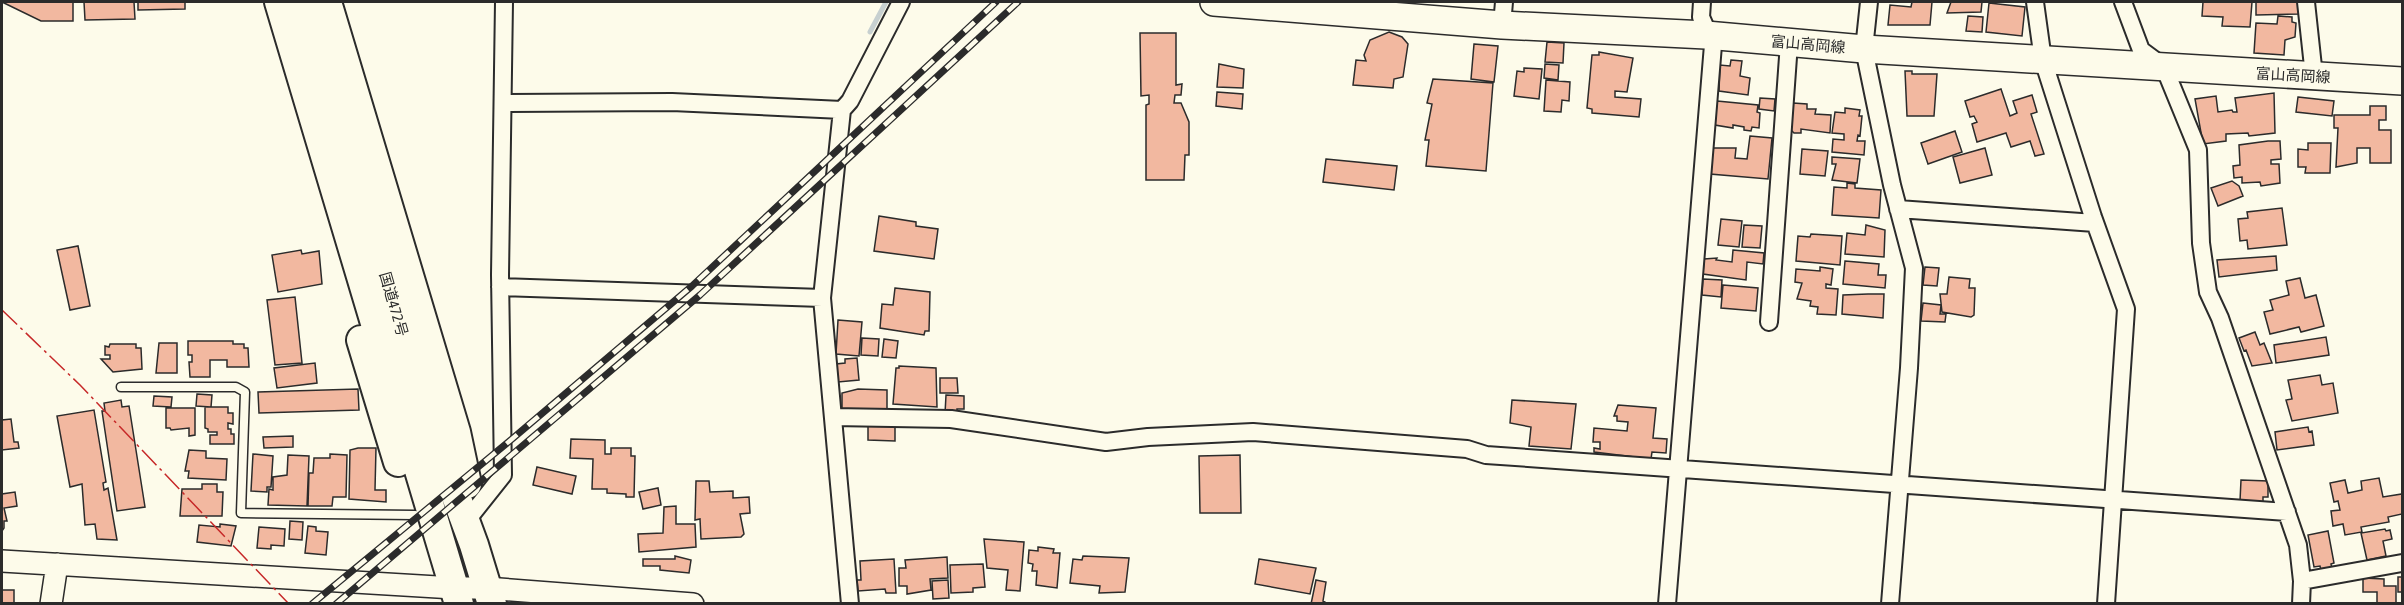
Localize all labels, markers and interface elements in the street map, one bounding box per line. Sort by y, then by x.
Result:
street label: 富山高岡線 [1770,32,1846,56]
street label: 富山高岡線 [2255,65,2331,85]
street label: 国道472号 [377,270,411,338]

